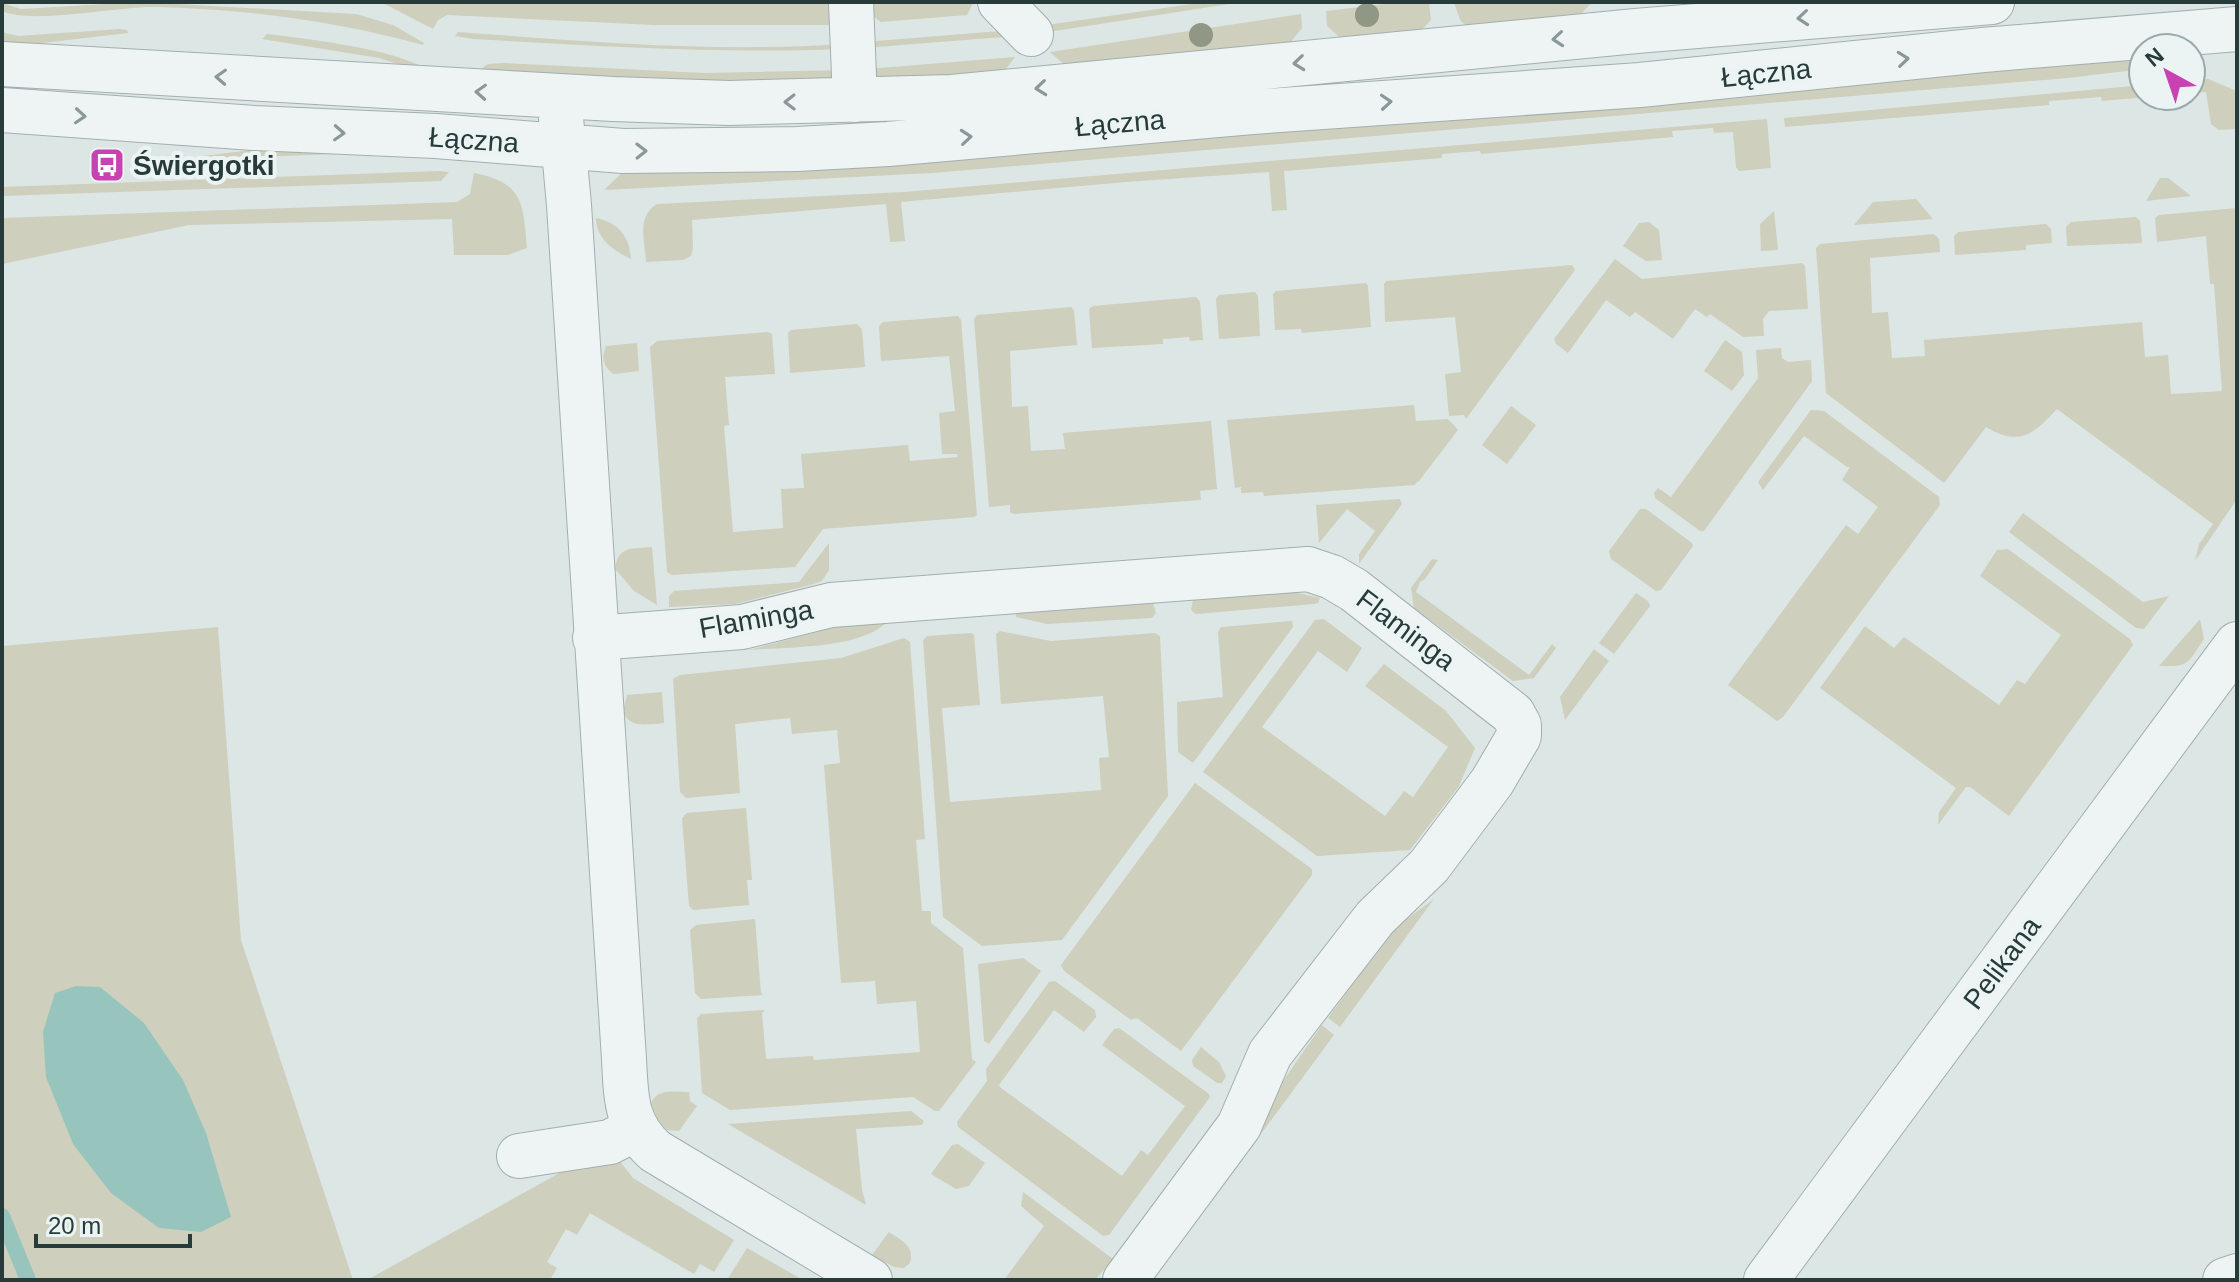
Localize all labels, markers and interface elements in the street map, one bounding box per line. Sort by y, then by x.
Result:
one-way arrow [1796,9,1809,26]
one-way arrow [1551,30,1564,47]
north arrow [2127,32,2207,112]
text: N [2140,42,2169,72]
one-way arrow [1897,50,1910,67]
street label: Łączna [1719,53,1813,93]
one-way arrow [1293,54,1306,71]
one-way arrow [214,68,227,85]
one-way arrow [1034,80,1047,97]
one-way arrow [474,83,487,100]
one-way arrow [783,93,796,110]
one-way arrow [1380,94,1393,111]
street label: Łączna [1074,104,1167,142]
one-way arrow [74,107,87,124]
street label: Łączna [428,121,521,159]
one-way arrow [333,124,346,141]
one-way arrow [960,129,973,146]
one-way arrow [635,142,648,160]
bus stop icon: Świergotki [88,146,126,184]
place label: Świergotki [133,150,275,181]
street label: Flaminga [1351,583,1462,677]
street label: Flaminga [697,594,816,644]
street label: Pelikana [1957,910,2047,1015]
scale bar [36,1198,190,1248]
text: 20 m [48,1212,101,1239]

